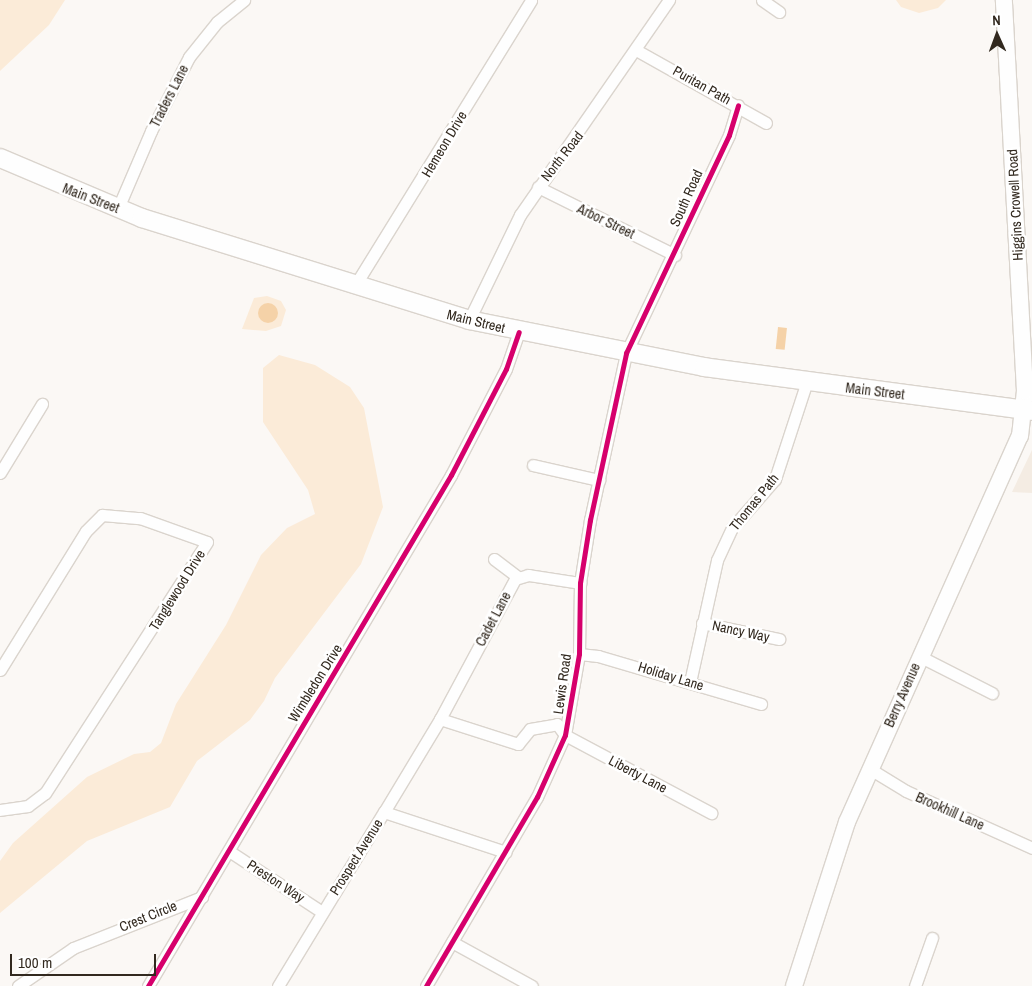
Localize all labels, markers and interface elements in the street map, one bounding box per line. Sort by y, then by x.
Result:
north arrow [972,10,1022,60]
text: N [992,11,1001,29]
street label: Traders Lane [146,62,192,130]
street label: Puritan Path [670,62,734,108]
street label: Hemeon Drive [418,108,470,180]
street label: North Road [537,128,587,184]
street label: Higgins Crowell Road [1004,149,1026,261]
street label: South Road [666,167,706,229]
street label: Main Street [60,180,122,216]
street label: Arbor Street [575,200,637,242]
street label: Main Street [445,306,507,336]
street label: Main Street [845,379,905,403]
street label: Thomas Path [726,470,782,534]
street label: Tanglewood Drive [145,546,209,634]
street label: Cadet Lane [472,589,514,649]
street label: Nancy Way [711,617,771,645]
street label: Wimbledon Drive [284,641,346,725]
street label: Lewis Road [549,653,575,715]
street label: Holiday Lane [636,658,706,694]
street label: Berry Avenue [880,660,924,730]
street label: Liberty Lane [606,752,670,796]
street label: Brookhill Lane [913,788,987,834]
street label: Prospect Avenue [326,816,386,898]
street label: Preston Way [244,856,308,906]
street label: Crest Circle [117,897,179,935]
scale bar [12,944,159,976]
text: 100 m [18,952,52,973]

